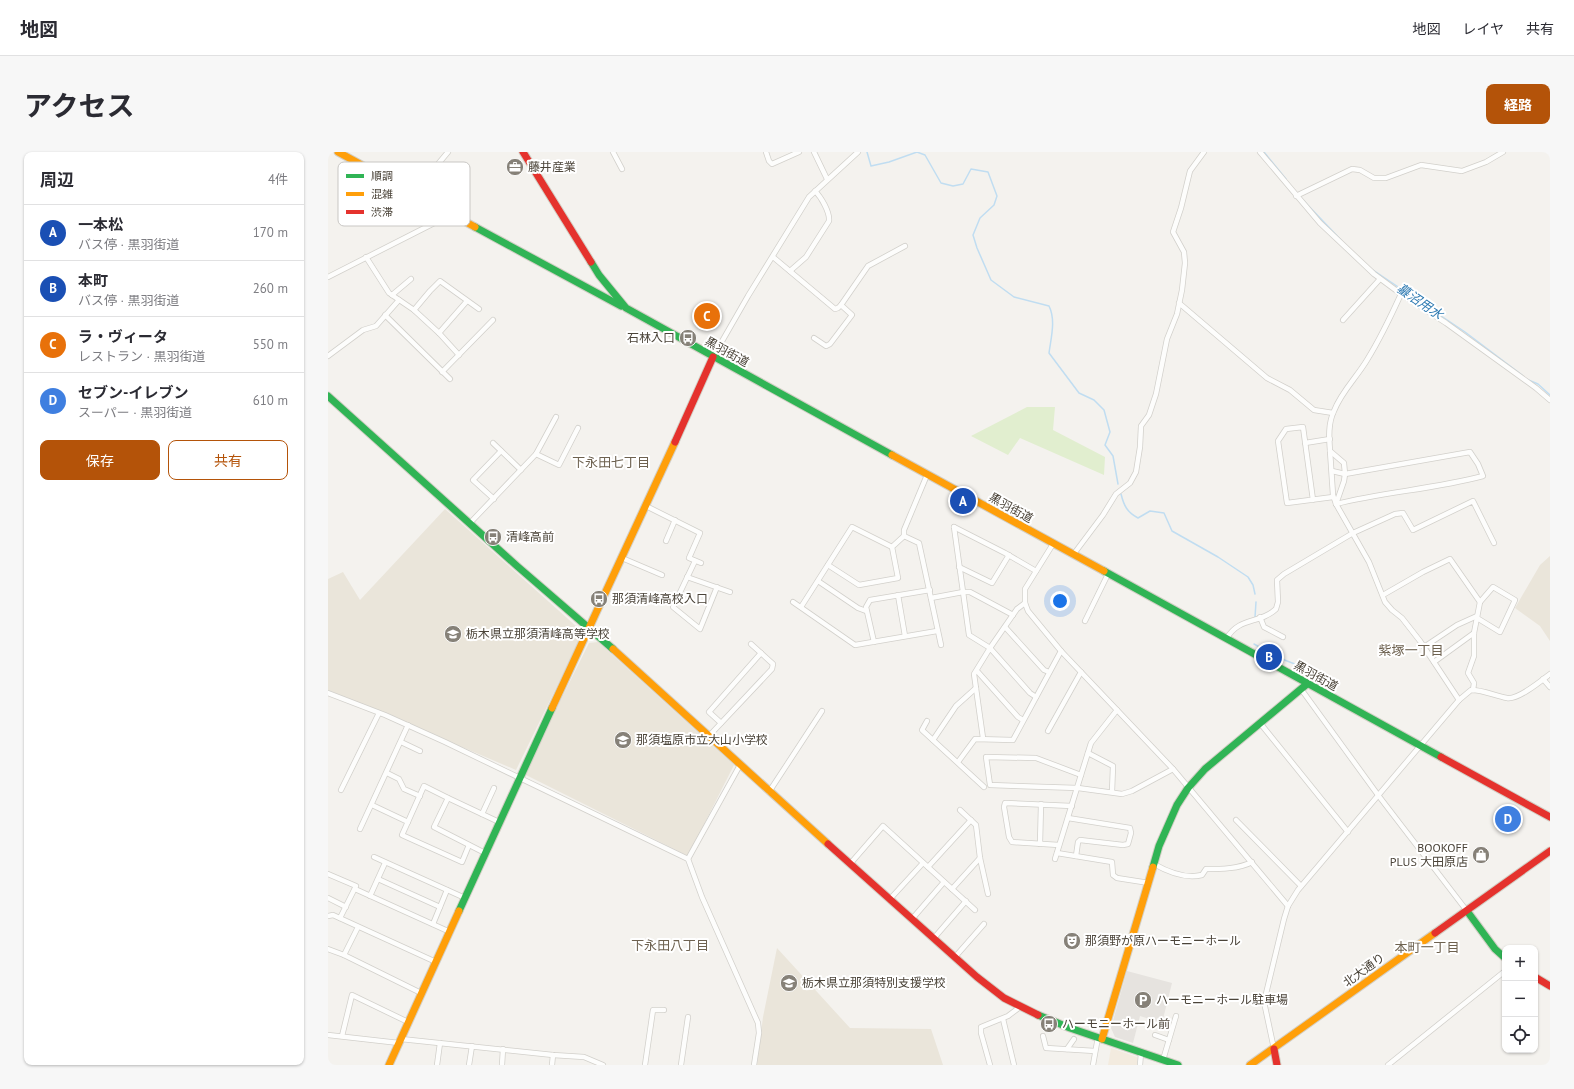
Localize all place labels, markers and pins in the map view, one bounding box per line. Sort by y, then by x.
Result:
office icon: 藤井産業 [505,157,525,177]
place label: 藤井産業 [528,159,576,174]
pin: C [694,301,720,331]
bus stop icon: 石林入口 [678,328,698,348]
place label: 石林入口 [627,330,675,345]
pin: A [950,486,976,516]
bus stop icon: 清峰高前 [483,527,503,547]
place label: 清峰高前 [506,529,554,544]
bus stop icon: 那須清峰高校入口 [589,589,609,609]
place label: 那須清峰高校入口 [612,591,708,606]
school or university icon: 栃木県立那須清峰高等学校 [443,624,463,644]
place label: 栃木県立那須清峰高等学校 [466,626,610,641]
pin: B [1256,642,1282,672]
school or university icon: 那須塩原市立大山小学校 [613,730,633,750]
place label: 那須塩原市立大山小学校 [636,732,768,747]
pin: D [1495,804,1521,834]
place label: BOOKOFF PLUS 大田原店 [1390,840,1468,869]
shop icon: BOOKOFF PLUS 大田原店 [1471,845,1491,865]
theatre icon: 那須野が原ハーモニーホール [1062,931,1082,951]
place label: 那須野が原ハーモニーホール [1085,933,1241,948]
school or university icon: 栃木県立那須特別支援学校 [779,973,799,993]
place label: 栃木県立那須特別支援学校 [802,975,946,990]
parking icon: ハーモニーホール駐車場 [1133,990,1153,1010]
place label: ハーモニーホール駐車場 [1156,992,1288,1007]
bus stop icon: ハーモニーホール前 [1039,1014,1059,1034]
place label: ハーモニーホール前 [1062,1016,1170,1031]

